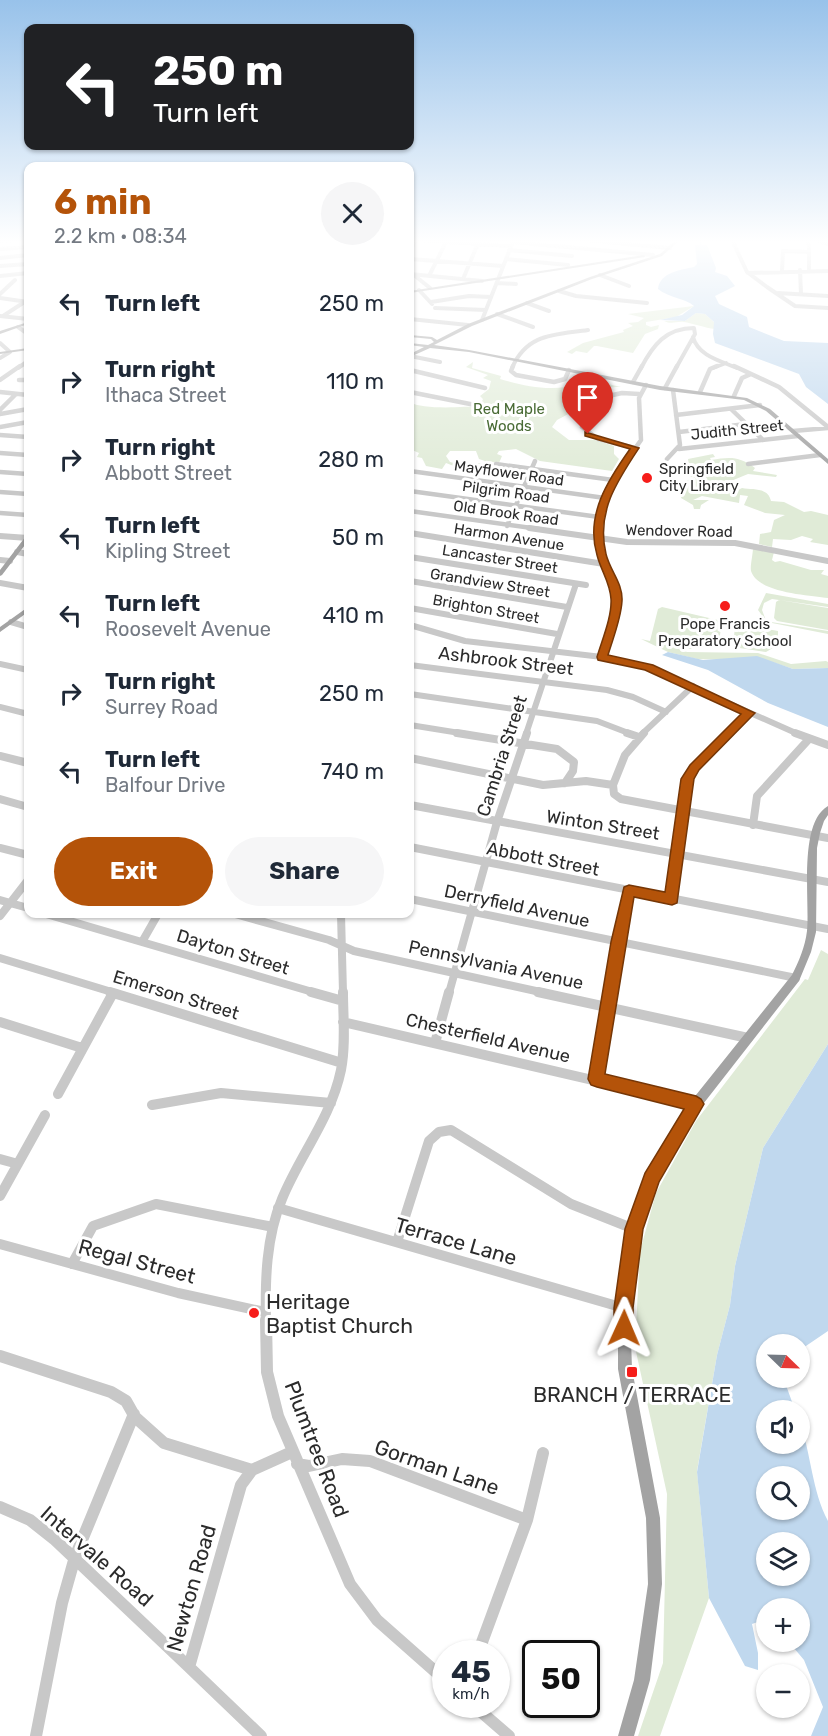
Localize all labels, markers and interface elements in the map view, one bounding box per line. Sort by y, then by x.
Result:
text: 250 m [153,46,283,96]
icon: left [54,48,132,126]
text: Turn left [153,97,258,129]
text: 6 min [54,180,152,223]
button: close [321,182,384,245]
text: 2.2 km · 08:34 [54,224,187,248]
icon: left [54,287,87,320]
text: Turn left [105,290,200,317]
text: 250 m [319,290,384,317]
text: Turn right [105,356,215,383]
icon: right [54,365,87,398]
text: 110 m [326,368,384,395]
pin [562,372,613,434]
icon: arrive [571,381,604,414]
text: Ithaca Street [105,383,226,407]
park label: Red Maple Woods [473,400,545,435]
street label: Judith Street [690,416,784,444]
text: Turn right [105,434,215,461]
icon: right [54,443,87,476]
text: 280 m [318,446,384,473]
street label: Mayflower Road [453,456,565,490]
place label: Springfield City Library [659,460,739,495]
text: Abbott Street [105,461,232,485]
marker: Springfield City Library [640,471,654,485]
street label: Pilgrim Road [461,477,551,507]
street label: Old Brook Road [452,497,560,529]
text: Turn left [105,512,200,539]
street label: Harmon Avenue [453,519,565,555]
icon: left [54,521,87,554]
street label: Wendover Road [625,521,733,541]
text: 50 m [332,524,384,551]
text: Kipling Street [105,539,230,563]
street label: Lancaster Street [441,541,559,577]
street label: Grandview Street [429,565,551,601]
text: Turn left [105,590,200,617]
street label: Brighton Street [431,591,541,627]
icon: left [54,599,87,632]
marker: Pope Francis Preparatory School [718,599,732,613]
text: 410 m [322,602,384,629]
place label: Pope Francis Preparatory School [658,615,792,650]
text: Roosevelt Avenue [105,617,271,641]
street label: Ashbrook Street [437,642,575,680]
text: Turn right [105,668,215,695]
icon: right [54,677,87,710]
text: 250 m [319,680,384,707]
street label: Cambria Street [472,693,532,819]
text: Surrey Road [105,695,218,719]
text: Turn left [105,746,200,773]
icon: left [54,755,87,788]
text: 740 m [321,758,384,785]
text: Balfour Drive [105,773,225,797]
street label: Winton Street [545,805,661,845]
button: Exit [54,837,213,906]
button: Share [225,837,384,906]
street label: Abbott Street [485,837,601,881]
street label: Derryfield Avenue [442,880,592,932]
street label: Dayton Street [174,924,292,980]
street label: Pennsylvania Avenue [407,936,585,994]
street label: Emerson Street [110,965,242,1025]
street label: Chesterfield Avenue [404,1008,572,1068]
street label: Terrace Lane [392,1212,520,1270]
street label: Regal Street [76,1233,198,1289]
place label: Heritage Baptist Church [266,1289,413,1338]
position arrow [592,1296,656,1360]
marker: Heritage Baptist Church [247,1306,261,1320]
north arrow [756,1334,810,1388]
map controls [756,1334,810,1718]
marker: BRANCH / TERRACE [625,1365,639,1379]
street label: Plumtree Road [279,1377,355,1521]
place label: BRANCH / TERRACE [533,1382,731,1407]
button: sound [756,1400,810,1454]
street label: Gorman Lane [371,1434,503,1500]
button: search [756,1466,810,1520]
street label: Intervale Road [36,1500,158,1612]
street label: Newton Road [161,1522,221,1654]
button: layers [756,1532,810,1586]
button: + [756,1598,810,1652]
speed limit sign: 50 [522,1640,600,1718]
text: 45 [451,1654,491,1690]
button: − [756,1664,810,1718]
text: km/h [452,1685,490,1703]

